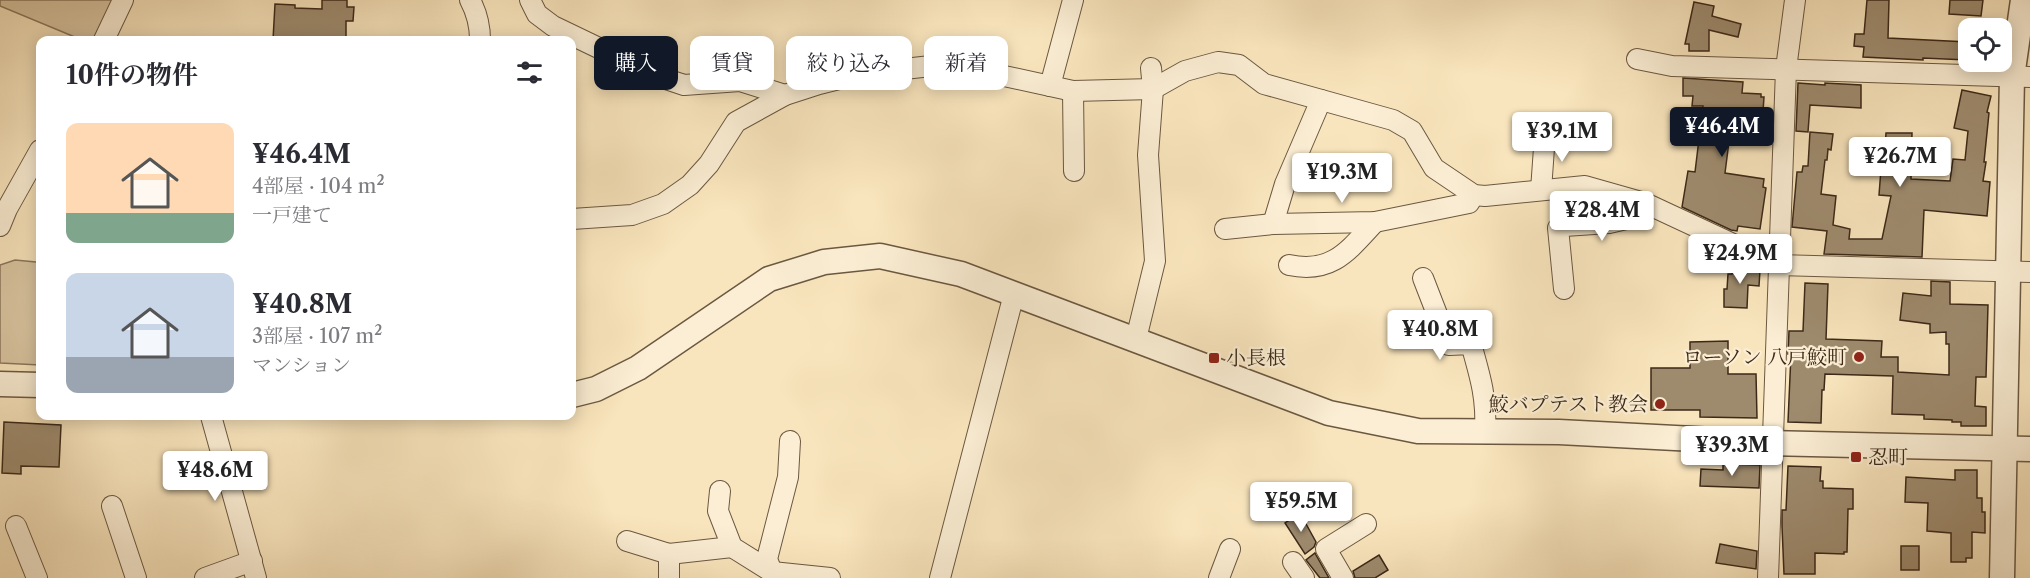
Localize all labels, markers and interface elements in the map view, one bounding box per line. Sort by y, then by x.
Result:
map controls [1958,18,2012,72]
button: locate [1958,18,2012,72]
chip: 購入 [594,36,678,90]
chip: 賃貸 [690,36,774,90]
chip: 絞り込み [786,36,912,90]
chip: 新着 [924,36,1008,90]
icon: filters [513,56,546,89]
text: 10件の物件 [66,59,198,91]
pin: ¥46.4M [1673,107,1771,158]
pin: ¥39.1M [1513,112,1611,163]
text: ¥46.4M [1684,114,1760,138]
text: ¥39.1M [1526,119,1598,143]
pin: ¥26.7M [1851,137,1949,188]
text: ¥46.4M [252,138,351,170]
text: ¥26.7M [1863,144,1937,168]
icon: home [114,147,186,219]
pin: ¥19.3M [1293,153,1391,204]
text: ¥19.3M [1306,160,1378,184]
text: 4部屋 · 104 m² [252,174,385,198]
pin: ¥28.4M [1553,191,1651,242]
text: ¥28.4M [1564,198,1640,222]
text: 一戸建て [252,203,332,227]
pin: ¥24.9M [1691,234,1789,285]
text: ¥24.9M [1702,241,1778,265]
text: ¥40.8M [252,288,352,320]
icon: home [114,297,186,369]
pin: ¥40.8M [1391,310,1489,361]
text: ¥40.8M [1401,317,1479,341]
text: 3部屋 · 107 m² [252,324,382,348]
place label: ローソン 八戸鮫町 [1682,345,1847,369]
place label: 小長根 [1226,346,1286,370]
marker: ローソン 八戸鮫町 [1852,350,1866,364]
marker: 小長根 [1207,351,1221,365]
text: マンション [252,353,351,377]
place label: 鮫バプテスト教会 [1489,392,1648,416]
marker: 鮫バプテスト教会 [1653,397,1667,411]
pin: ¥39.3M [1683,426,1781,477]
text: ¥39.3M [1695,433,1769,457]
place label: 忍町 [1868,445,1908,469]
marker: 忍町 [1849,450,1863,464]
pin: ¥48.6M [166,451,264,502]
text: ¥48.6M [177,458,253,482]
pin: ¥59.5M [1252,482,1350,533]
text: ¥59.5M [1264,489,1338,513]

